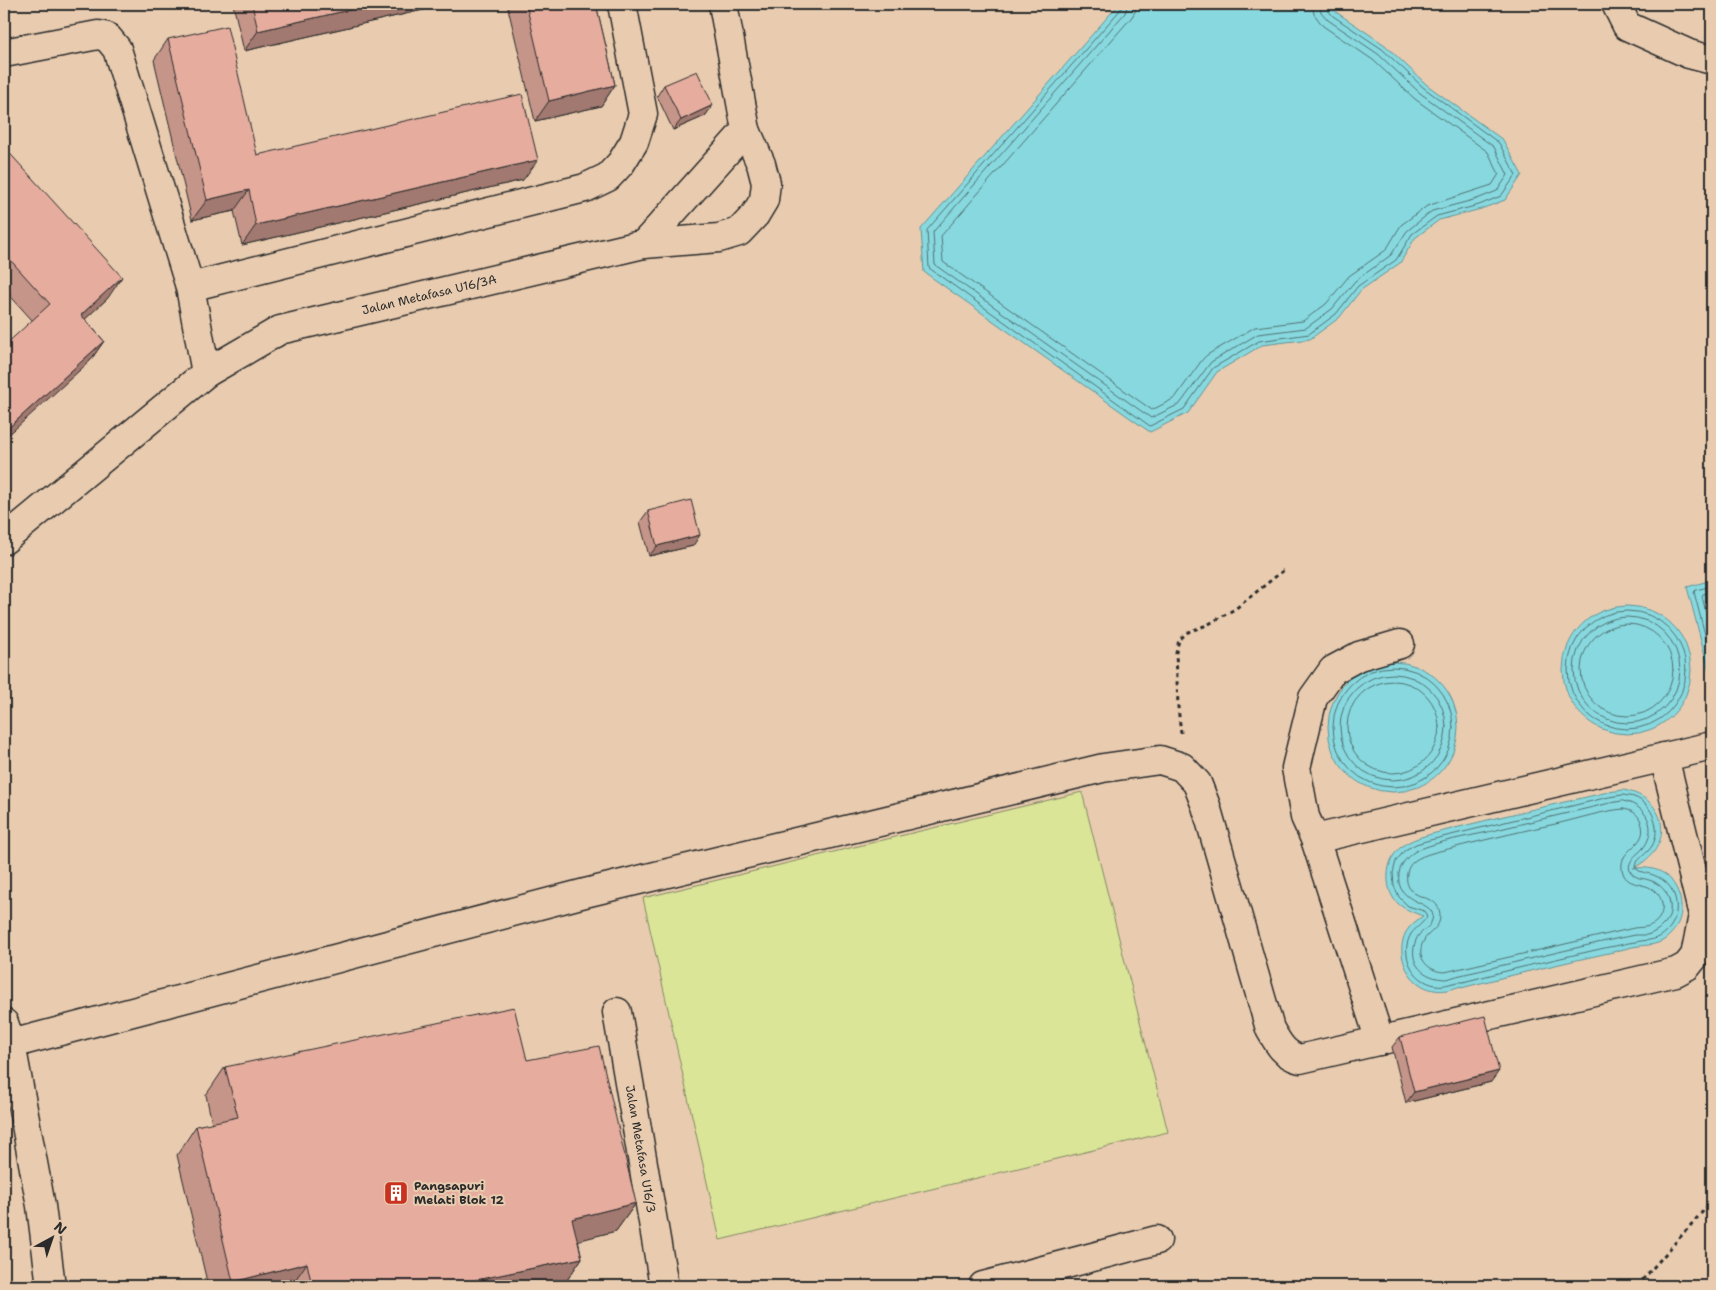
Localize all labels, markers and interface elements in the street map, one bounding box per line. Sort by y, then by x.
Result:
street label: Jalan Metafasa U16/3A [360,271,498,318]
street label: Jalan Metafasa U16/3 [622,1084,659,1214]
place label: Pangsapuri Melati Blok 12 [414,1178,505,1208]
building icon: Pangsapuri Melati Blok 12 [383,1180,409,1206]
north arrow [28,1212,78,1262]
text: N [50,1218,70,1239]

